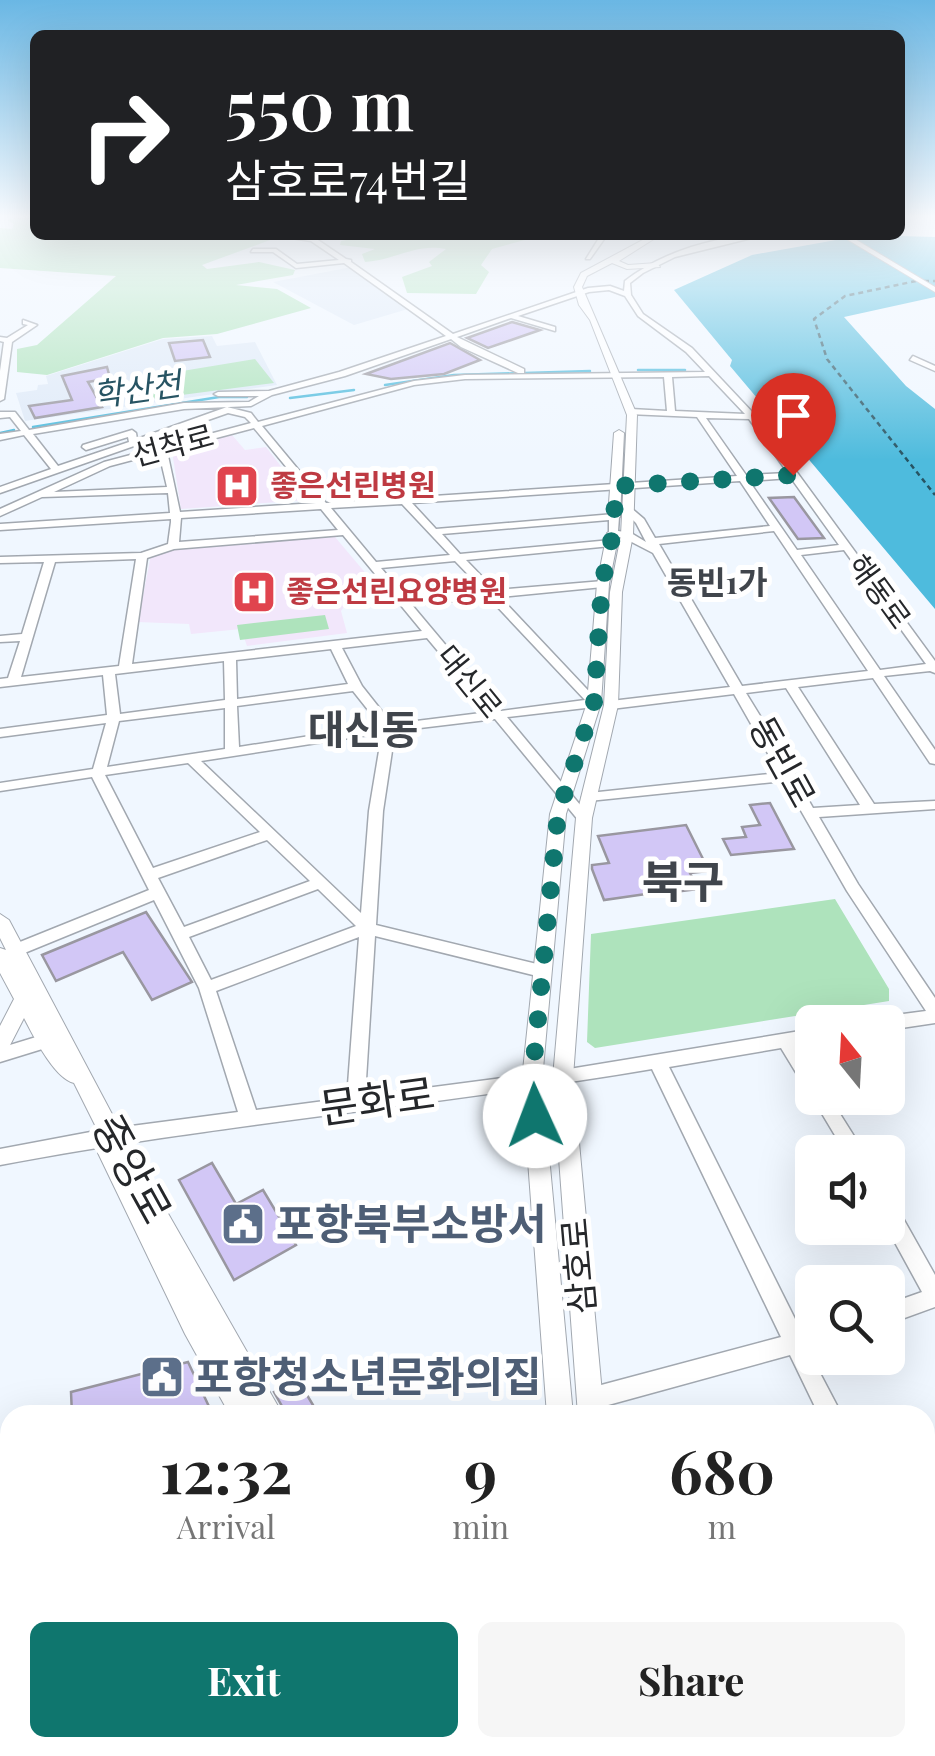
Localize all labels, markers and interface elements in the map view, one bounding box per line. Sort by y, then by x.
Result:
text: 550 m [225,55,414,149]
icon: right [60,70,190,200]
text: 삼호로74번길 [225,148,471,208]
water label: 학산천 [90,360,187,415]
pin [751,373,836,476]
icon: arrive [766,388,821,443]
street label: 선착로 [127,414,218,474]
hospital icon: 좋은선린병원 [214,463,260,509]
place label: 좋은선린병원 [270,464,436,504]
street label: 해동로 [840,546,921,636]
district label: 동빈1가 [667,559,768,602]
hospital icon: 좋은선린요양병원 [231,569,277,615]
place label: 좋은선린요양병원 [286,570,507,610]
street label: 대신로 [429,636,512,726]
district label: 대신동 [308,701,418,754]
street label: 동빈로 [740,707,828,814]
district label: 북구 [642,849,724,909]
north arrow [795,1005,905,1115]
map controls [795,1005,905,1375]
street label: 문화로 [315,1063,438,1135]
position arrow [483,1064,587,1168]
street label: 중앙로 [81,1104,186,1232]
button: sound [795,1135,905,1245]
place label: 포항북부소방서 [276,1194,546,1250]
public building icon: 포항북부소방서 [220,1201,266,1247]
street label: 삼호로 [549,1216,604,1316]
button: search [795,1265,905,1375]
place label: 포항청소년문화의집 [194,1347,542,1403]
public building icon: 포항청소년문화의집 [139,1354,185,1400]
text: 12:32 [160,1429,292,1509]
text: 9 [464,1429,497,1509]
text: 680 [669,1429,775,1509]
text: Arrival [177,1504,275,1547]
text: min [452,1504,509,1547]
text: m [708,1504,736,1547]
button: Exit [30,1622,458,1737]
button: Share [478,1622,905,1737]

